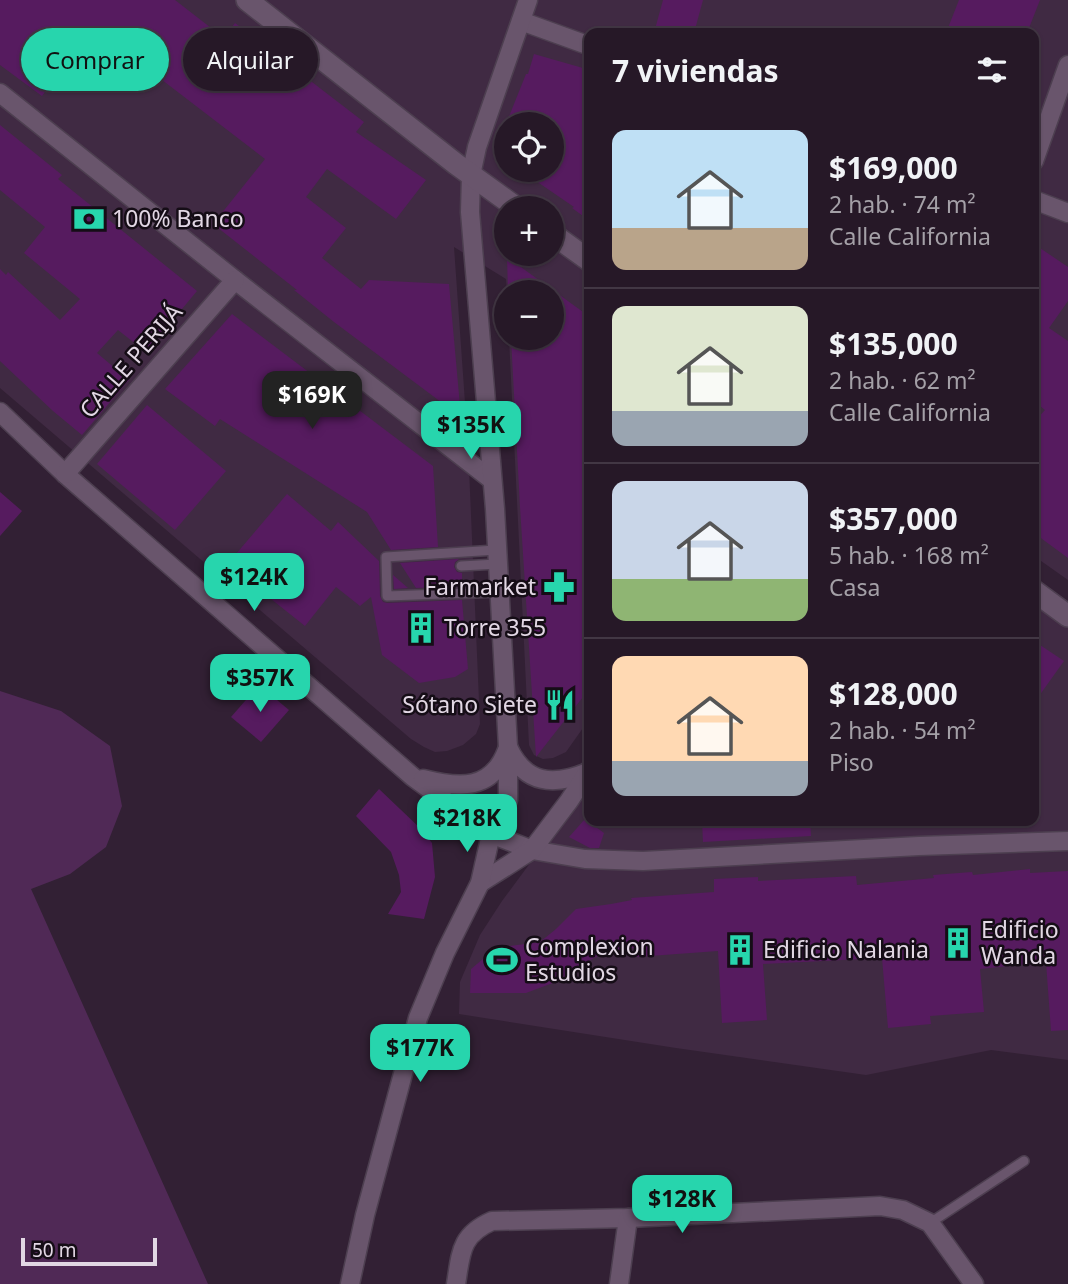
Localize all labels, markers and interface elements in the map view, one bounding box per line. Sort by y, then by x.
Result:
chip: Comprar [21,28,169,91]
chip: Alquilar [183,28,318,91]
text: 7 viviendas [612,50,779,91]
icon: filters [973,51,1011,89]
map controls [494,112,564,350]
button: locate [494,112,564,182]
text: $169,000 [829,147,958,188]
icon: home [668,158,752,242]
text: 2 hab. · 74 m² [829,188,976,220]
button: + [494,196,564,266]
bank icon: 100% Banco [72,202,106,236]
place label: 100% Banco [112,202,244,234]
text: Calle California [829,220,991,252]
button: − [494,280,564,350]
street label: CALLE PERIJÁ [72,296,189,424]
text: $135,000 [829,323,958,364]
icon: home [668,334,752,418]
text: 2 hab. · 62 m² [829,364,976,396]
pin: $169K [263,372,361,431]
text: $169K [278,378,346,410]
text: Calle California [829,396,991,428]
pin: $135K [422,402,520,461]
text: $135K [437,408,505,440]
text: $357,000 [829,498,958,539]
icon: home [668,509,752,593]
text: 5 hab. · 168 m² [829,539,989,571]
pin: $124K [205,554,303,613]
text: $124K [220,560,288,592]
place label: Farmarket [424,570,536,602]
pharmacy icon: Farmarket [542,570,576,604]
text: Casa [829,571,880,603]
building icon: Torre 355 [404,611,438,645]
place label: Torre 355 [444,611,546,643]
pin: $357K [211,654,309,714]
text: $357K [226,661,294,693]
text: $128,000 [829,673,958,714]
icon: home [668,684,752,768]
place label: Sótano Siete [402,688,537,720]
restaurant icon: Sótano Siete [543,688,577,722]
text: 2 hab. · 54 m² [829,714,976,746]
text: Piso [829,746,874,778]
pin: $218K [418,794,516,854]
text: $218K [433,801,501,833]
place label: Edificio Wanda [981,913,1059,971]
building icon: Edificio Wanda [941,926,975,960]
place label: Complexion Estudios [525,930,654,988]
building icon: Edificio Nalania [723,933,757,967]
place label: Edificio Nalania [763,933,929,965]
sports icon: Complexion Estudios [485,943,519,977]
pin: $177K [371,1024,469,1084]
text: $177K [386,1031,454,1063]
pin: $128K [633,1176,731,1235]
text: $128K [648,1182,716,1214]
scale bar [21,1235,158,1267]
text: 50 m [32,1237,76,1263]

